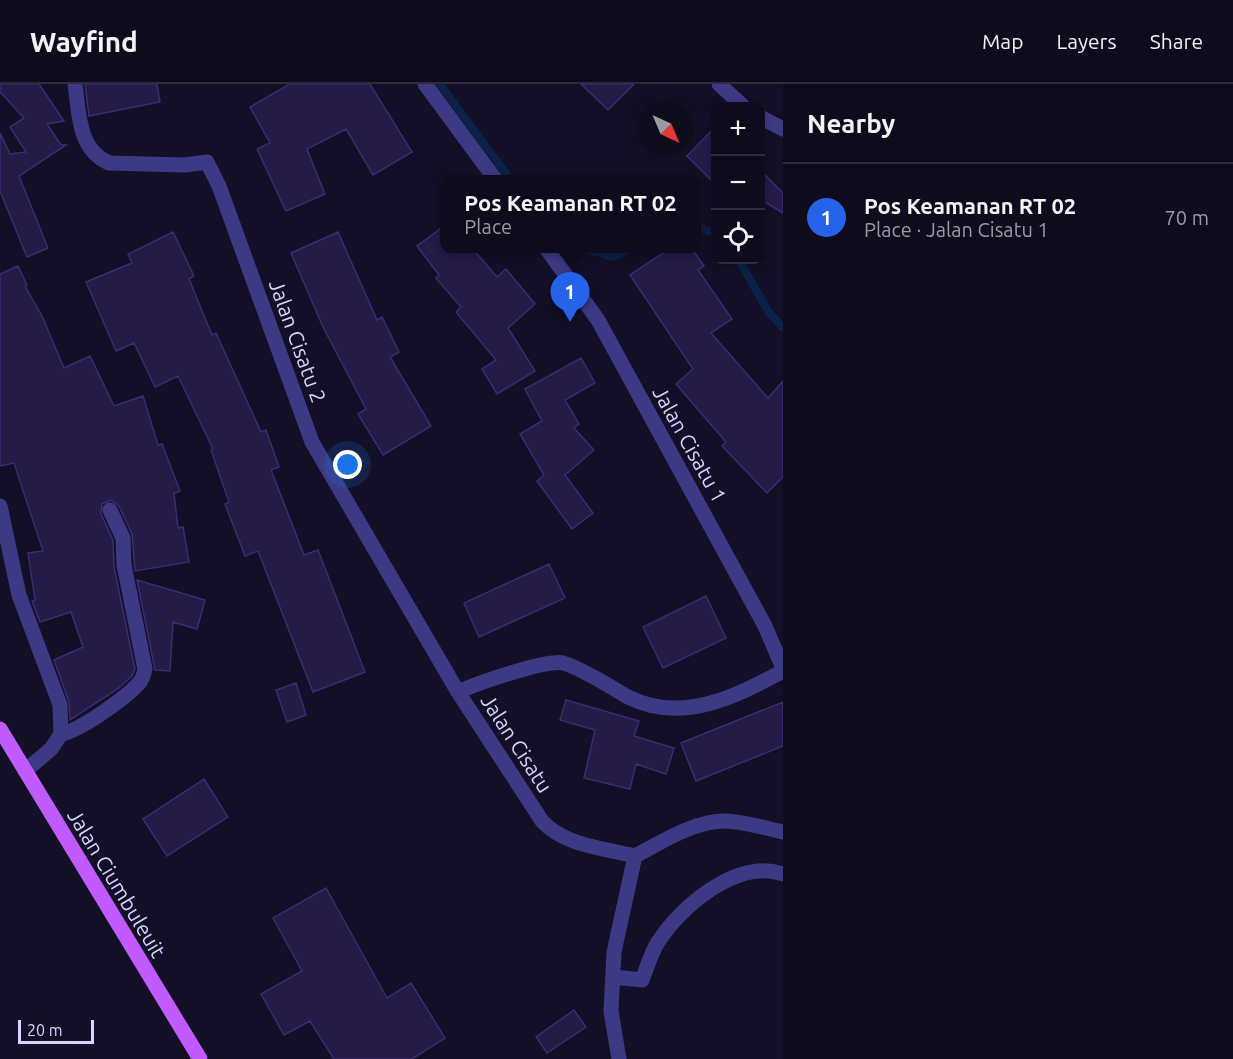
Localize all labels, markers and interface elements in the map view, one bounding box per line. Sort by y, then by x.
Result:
text: Wayfind [30,26,138,57]
text: Map [982,29,1023,53]
text: Layers [1056,29,1117,53]
text: Share [1150,29,1203,53]
north arrow [639,102,693,156]
map controls [711,102,765,264]
button: + [711,102,765,156]
text: Nearby [807,109,895,138]
button: − [711,156,765,210]
popup [440,175,701,253]
text: Pos Keamanan RT 02 [464,190,677,215]
text: Pos Keamanan RT 02 [864,193,1076,218]
text: 1 [821,206,832,229]
text: 70 m [1165,206,1209,229]
button: locate [711,210,765,264]
text: Place [464,215,512,238]
text: Place · Jalan Cisatu 1 [864,218,1049,241]
pin: 1 [550,272,590,322]
street label: Jalan Cisatu 2 [265,276,331,406]
street label: Jalan Cisatu 1 [648,382,732,506]
your location [333,450,362,479]
street label: Jalan Cisatu [476,689,558,797]
street label: Jalan Ciumbuleuit [63,804,171,962]
scale bar [18,1017,94,1044]
text: 20 m [27,1021,63,1039]

